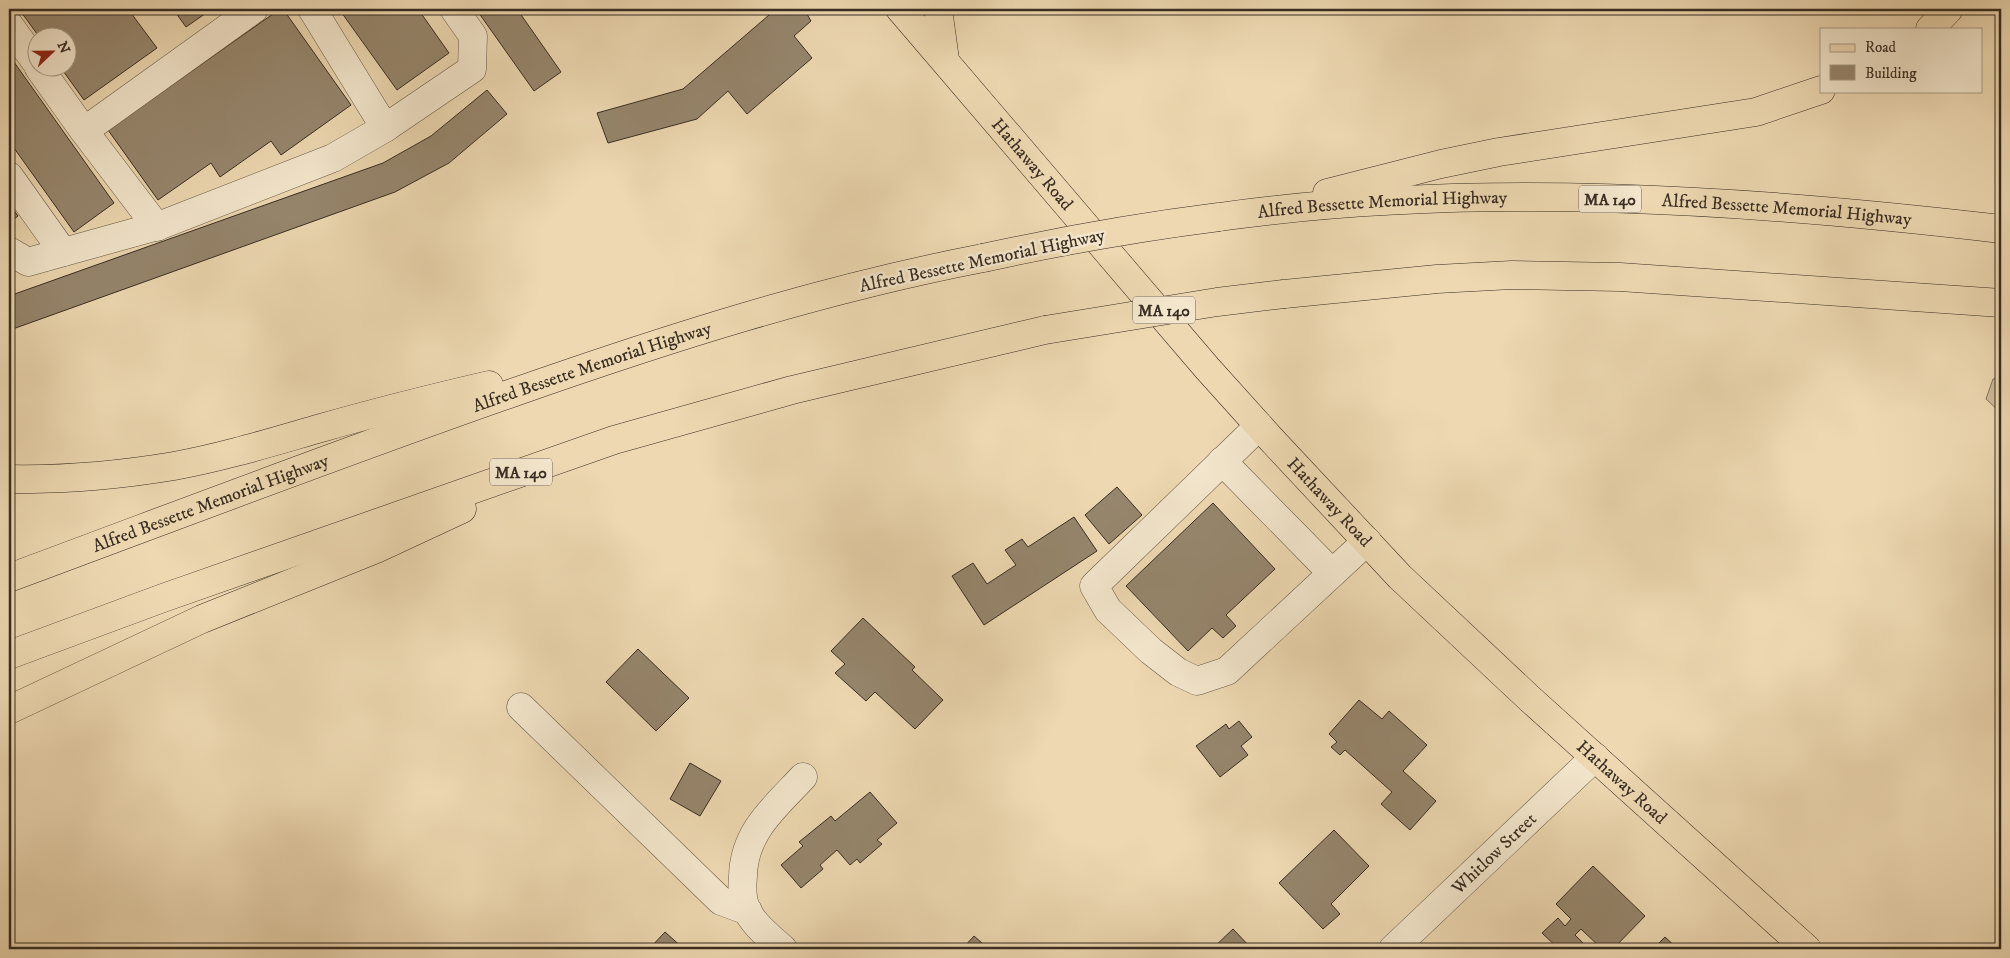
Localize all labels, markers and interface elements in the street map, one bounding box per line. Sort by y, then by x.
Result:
north arrow [28,28,78,78]
legend [1820,28,1982,92]
text: Road [1865,38,1897,57]
text: N [53,39,74,57]
text: Building [1865,64,1917,83]
street label: Hathaway Road [986,114,1077,215]
road number: MA 140 [1579,185,1641,212]
street label: Alfred Bessette Memorial Highway [1256,187,1508,224]
street label: Alfred Bessette Memorial Highway [1661,190,1913,231]
street label: Alfred Bessette Memorial Highway [858,224,1107,298]
road number: MA 140 [1133,296,1195,324]
street label: Alfred Bessette Memorial Highway [470,317,715,418]
street label: Alfred Bessette Memorial Highway [90,450,332,558]
street label: Hathaway Road [1282,453,1376,552]
road number: MA 140 [490,458,552,486]
street label: Hathaway Road [1572,736,1671,829]
street label: Whitlow Street [1447,808,1542,900]

